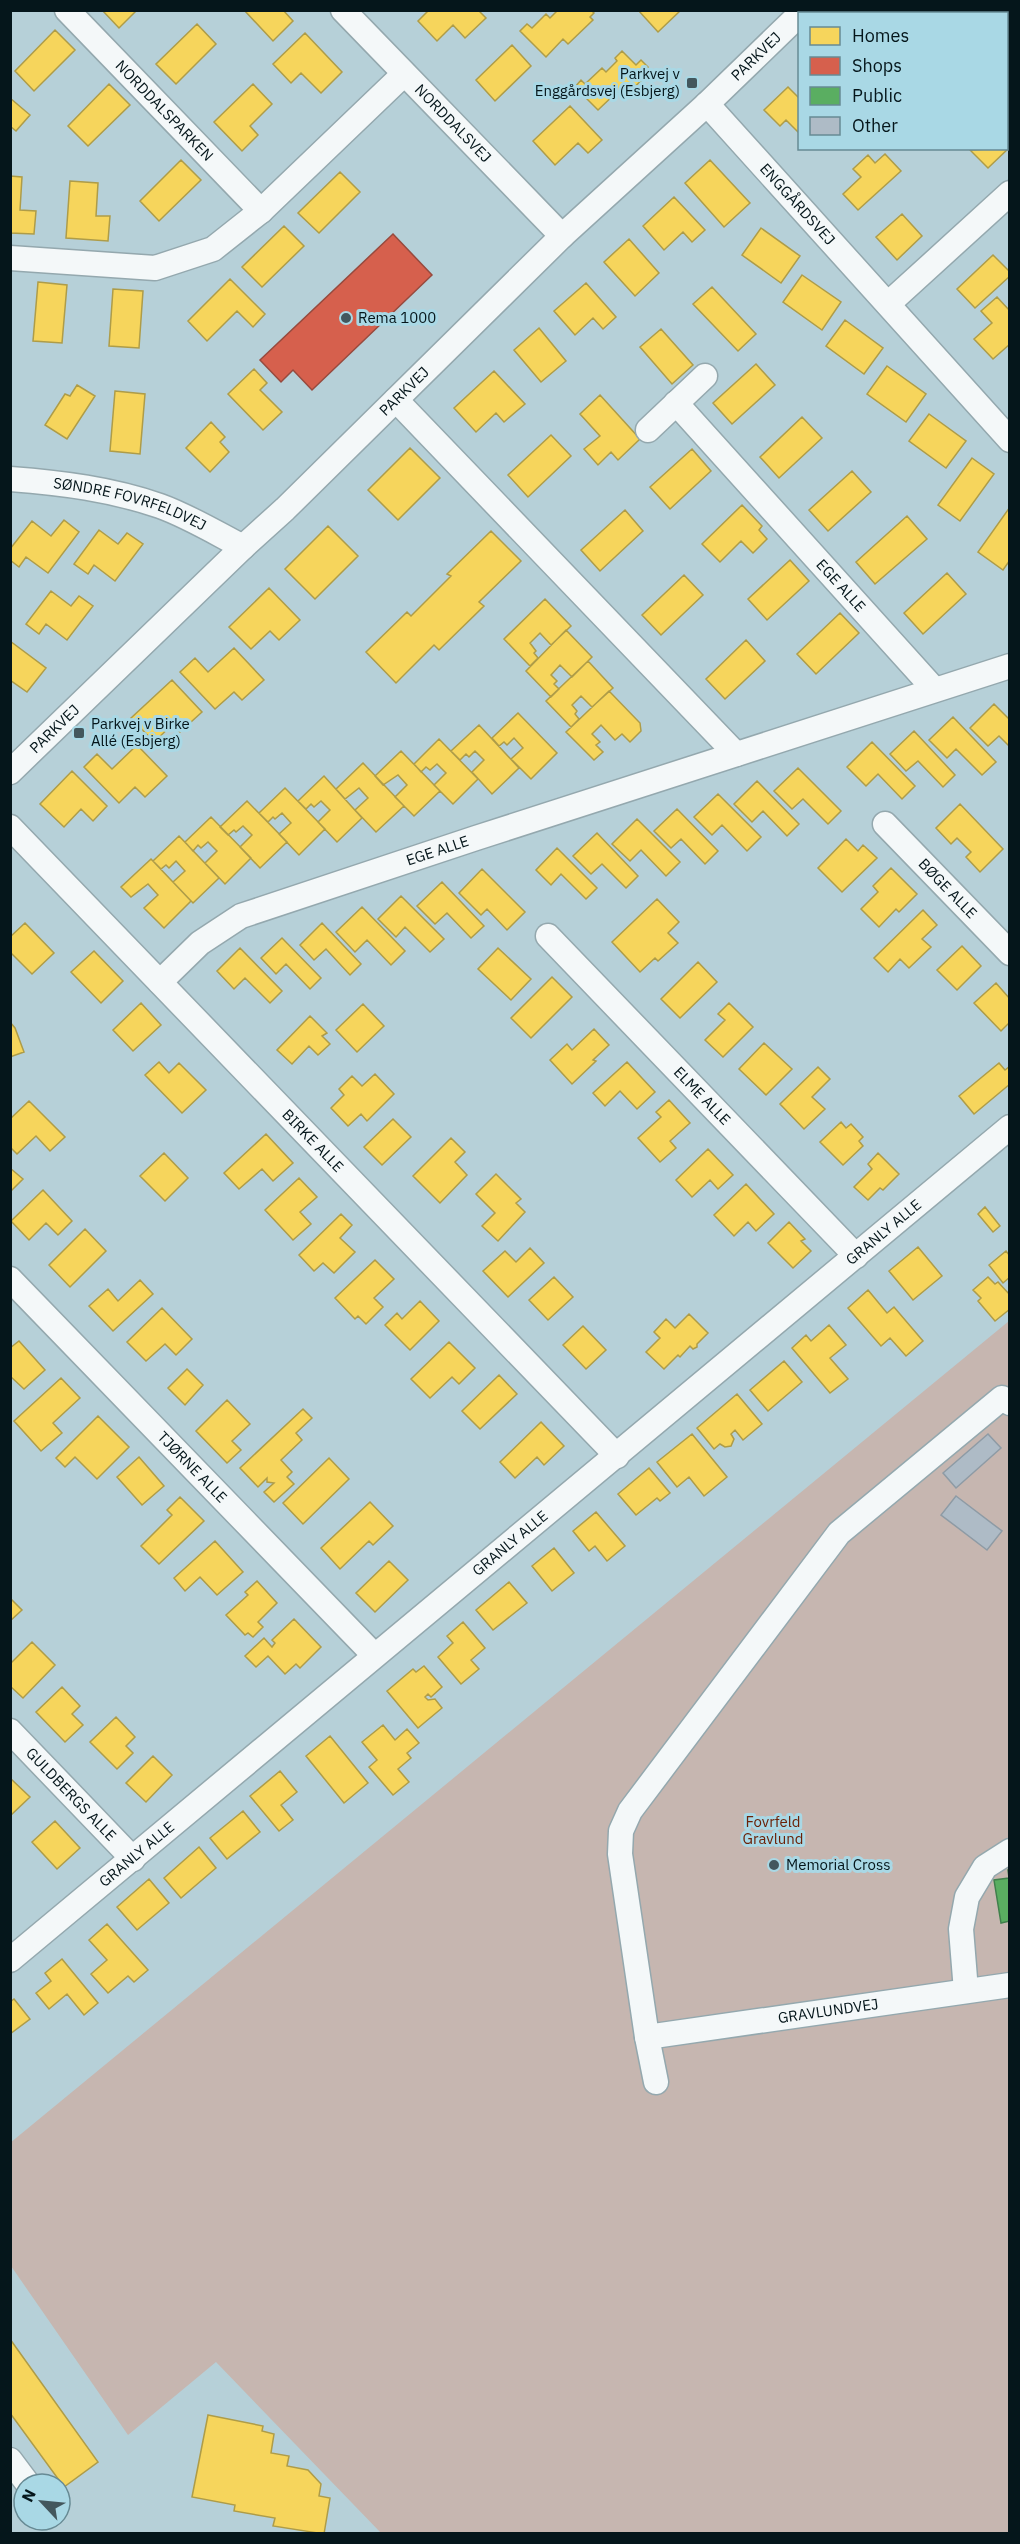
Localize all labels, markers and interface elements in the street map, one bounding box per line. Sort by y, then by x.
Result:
legend [798,12,1008,150]
text: Homes [852,24,909,47]
street label: PARKVEJ [727,28,785,85]
text: Shops [852,54,902,77]
street label: NORDDALSPARKEN [111,56,218,165]
place label: Parkvej v Enggårdsvej (Esbjerg) [535,64,681,100]
marker: Parkvej v Enggårdsvej (Esbjerg) [685,76,699,90]
street label: NORDDALSVEJ [411,80,496,166]
text: Public [852,84,902,107]
text: Other [852,114,898,137]
street label: ENGGÅRDSVEJ [756,159,840,249]
place label: Rema 1000 [358,308,436,327]
marker: Rema 1000 [339,311,353,325]
street label: PARKVEJ [375,362,433,420]
street label: SØNDRE FOVRFELDVEJ [52,473,210,535]
street label: EGE ALLE [812,555,870,616]
street label: PARKVEJ [25,700,83,757]
place label: Parkvej v Birke Allé (Esbjerg) [91,714,190,750]
marker: Parkvej v Birke Allé (Esbjerg) [72,726,86,740]
street label: EGE ALLE [404,831,471,870]
street label: BØGE ALLE [915,854,981,922]
street label: ELME ALLE [670,1062,735,1129]
street label: BIRKE ALLE [278,1105,348,1176]
street label: GRANLY ALLE [842,1195,925,1269]
street label: TJØRNE ALLE [154,1427,231,1507]
street label: GRANLY ALLE [468,1506,552,1580]
street label: GULDBERGS ALLE [22,1743,121,1845]
park label: Fovrfeld Gravlund [743,1812,803,1848]
street label: GRANLY ALLE [95,1817,178,1891]
place label: Memorial Cross [786,1855,890,1874]
marker: Memorial Cross [767,1858,781,1872]
street label: GRAVLUNDVEJ [777,1994,880,2027]
north arrow [12,2472,72,2532]
text: N [17,2486,40,2505]

